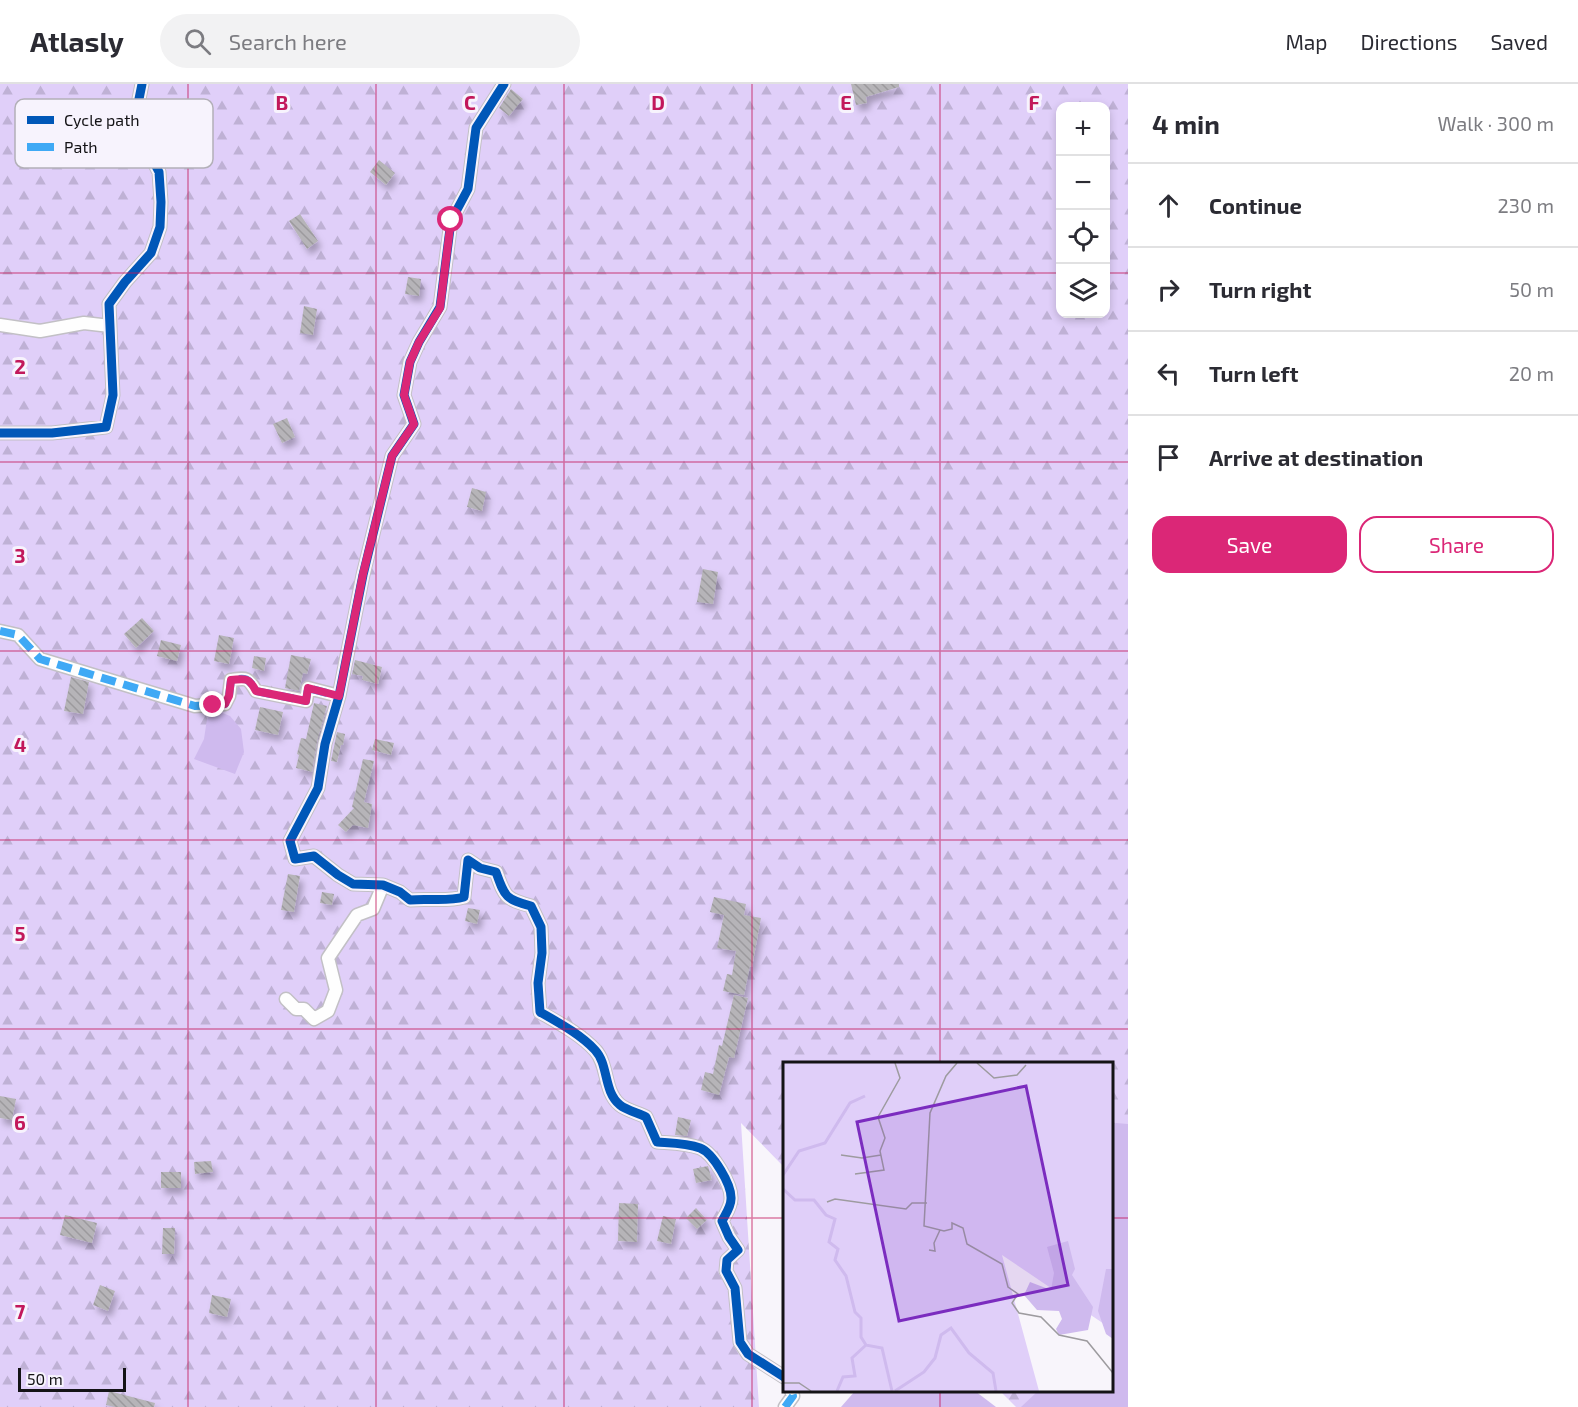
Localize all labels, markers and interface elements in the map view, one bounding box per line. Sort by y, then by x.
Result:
search box [160,14,580,68]
text: Atlasly [30,24,124,58]
icon: search [181,25,214,58]
text: Search here [229,28,347,54]
text: Map [1285,29,1328,54]
text: Directions [1361,29,1457,54]
text: Saved [1490,29,1548,54]
text: B [276,90,288,114]
text: C [464,90,476,114]
text: D [651,90,665,114]
text: E [840,90,852,114]
text: F [1028,90,1040,114]
legend [15,99,213,168]
map controls [1056,102,1110,318]
button: + [1056,102,1110,156]
text: 4 min [1152,108,1220,139]
text: Cycle path [64,110,140,129]
text: Walk · 300 m [1438,111,1554,135]
text: Path [64,137,98,156]
button: − [1056,156,1110,210]
icon: ahead [1152,189,1185,222]
text: Continue [1209,192,1302,218]
text: 230 m [1498,193,1554,217]
route start [437,206,463,232]
button: locate [1056,210,1110,264]
button: layers [1056,264,1110,318]
icon: right [1152,273,1185,306]
text: Turn right [1209,276,1311,302]
text: 50 m [1509,277,1554,301]
text: 2 [14,354,26,378]
icon: left [1152,357,1185,390]
text: Turn left [1209,360,1298,386]
text: 20 m [1509,361,1554,385]
icon: arrive [1152,441,1185,474]
text: Arrive at destination [1209,444,1423,470]
button: Save [1152,516,1347,573]
button: Share [1359,516,1554,573]
text: 3 [14,543,26,567]
route end [199,691,225,717]
text: 4 [14,732,27,756]
text: 5 [14,921,26,945]
inset map [783,1062,1113,1392]
text: 6 [14,1110,26,1134]
text: 7 [15,1299,26,1323]
scale bar [18,1365,126,1392]
text: 50 m [27,1369,63,1388]

